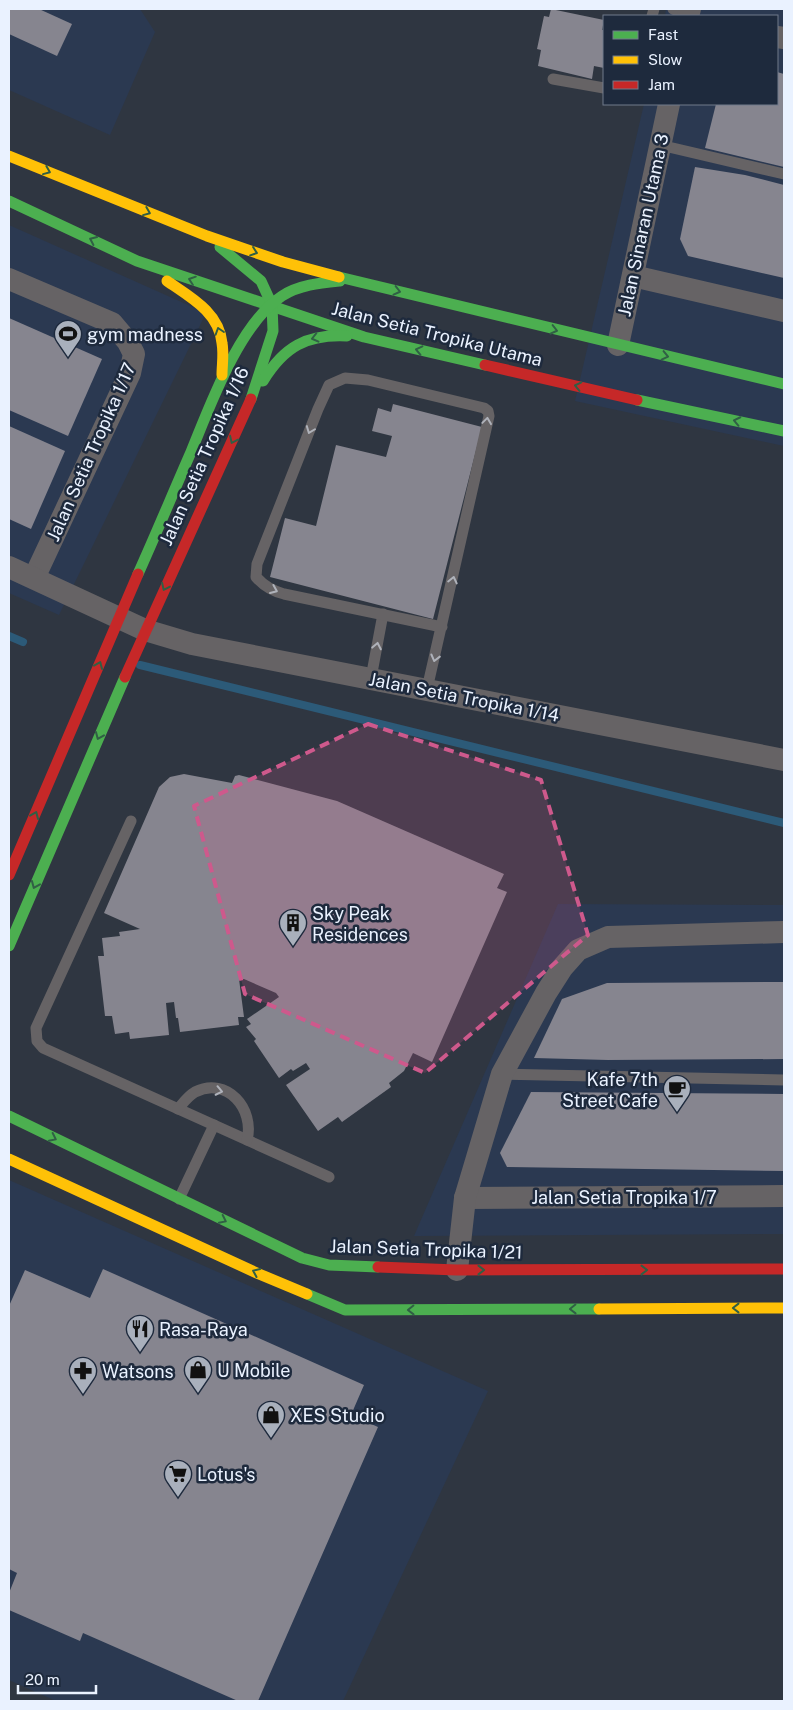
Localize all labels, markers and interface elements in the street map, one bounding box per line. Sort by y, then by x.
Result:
legend [603,15,778,105]
text: Fast [648,26,678,43]
text: Slow [648,51,683,68]
text: Jam [648,76,675,93]
street label: Jalan Sinaran Utama 3 [613,132,673,318]
one-way arrow [42,165,51,176]
one-way arrow [142,206,151,216]
one-way arrow [89,236,98,247]
one-way arrow [249,246,257,256]
one-way arrow [188,276,197,286]
one-way arrow [392,285,401,296]
street label: Jalan Setia Tropika Utama [329,298,545,370]
sports icon: gym madness [53,319,83,358]
place label: gym madness [87,324,203,345]
one-way arrow [550,324,559,335]
one-way arrow [215,327,225,336]
one-way arrow [311,332,320,343]
one-way arrow [415,345,424,356]
one-way arrow [661,350,670,361]
street label: Jalan Setia Tropika 1/17 [42,360,140,544]
street label: Jalan Setia Tropika 1/16 [155,363,253,549]
one-way arrow [573,381,582,392]
one-way arrow [481,416,492,424]
one-way arrow [732,416,741,427]
one-way arrow [306,425,316,433]
one-way arrow [228,435,239,444]
one-way arrow [447,575,458,584]
one-way arrow [160,582,171,591]
one-way arrow [269,584,278,594]
one-way arrow [371,642,381,651]
one-way arrow [430,654,441,663]
one-way arrow [93,661,104,670]
street label: Jalan Setia Tropika 1/14 [367,668,561,726]
one-way arrow [95,731,106,740]
one-way arrow [28,811,39,820]
one-way arrow [31,880,41,889]
place label: Sky Peak Residences [312,903,408,945]
building icon: Sky Peak Residences [278,908,308,947]
place label: Kafe 7th Street Cafe [562,1069,658,1111]
cafe icon: Kafe 7th Street Cafe [662,1074,692,1113]
one-way arrow [214,1085,223,1095]
one-way arrow [48,1131,57,1142]
street label: Jalan Setia Tropika 1/7 [531,1187,717,1208]
one-way arrow [218,1214,227,1224]
street label: Jalan Setia Tropika 1/21 [329,1235,523,1263]
one-way arrow [478,1265,485,1275]
one-way arrow [640,1265,648,1275]
one-way arrow [252,1268,261,1279]
one-way arrow [731,1303,739,1313]
one-way arrow [569,1304,576,1314]
one-way arrow [406,1305,414,1316]
restaurant icon: Rasa-Raya [125,1314,155,1353]
place label: Rasa-Raya [159,1319,248,1340]
shop icon: U Mobile [183,1355,213,1394]
pharmacy icon: Watsons [68,1356,98,1395]
place label: U Mobile [217,1360,291,1381]
place label: Watsons [102,1361,174,1382]
shop icon: XES Studio [256,1400,286,1439]
place label: XES Studio [290,1405,385,1426]
supermarket icon: Lotus's [163,1459,193,1498]
place label: Lotus's [197,1464,255,1485]
scale bar [18,1662,95,1694]
text: 20 m [25,1671,60,1688]

